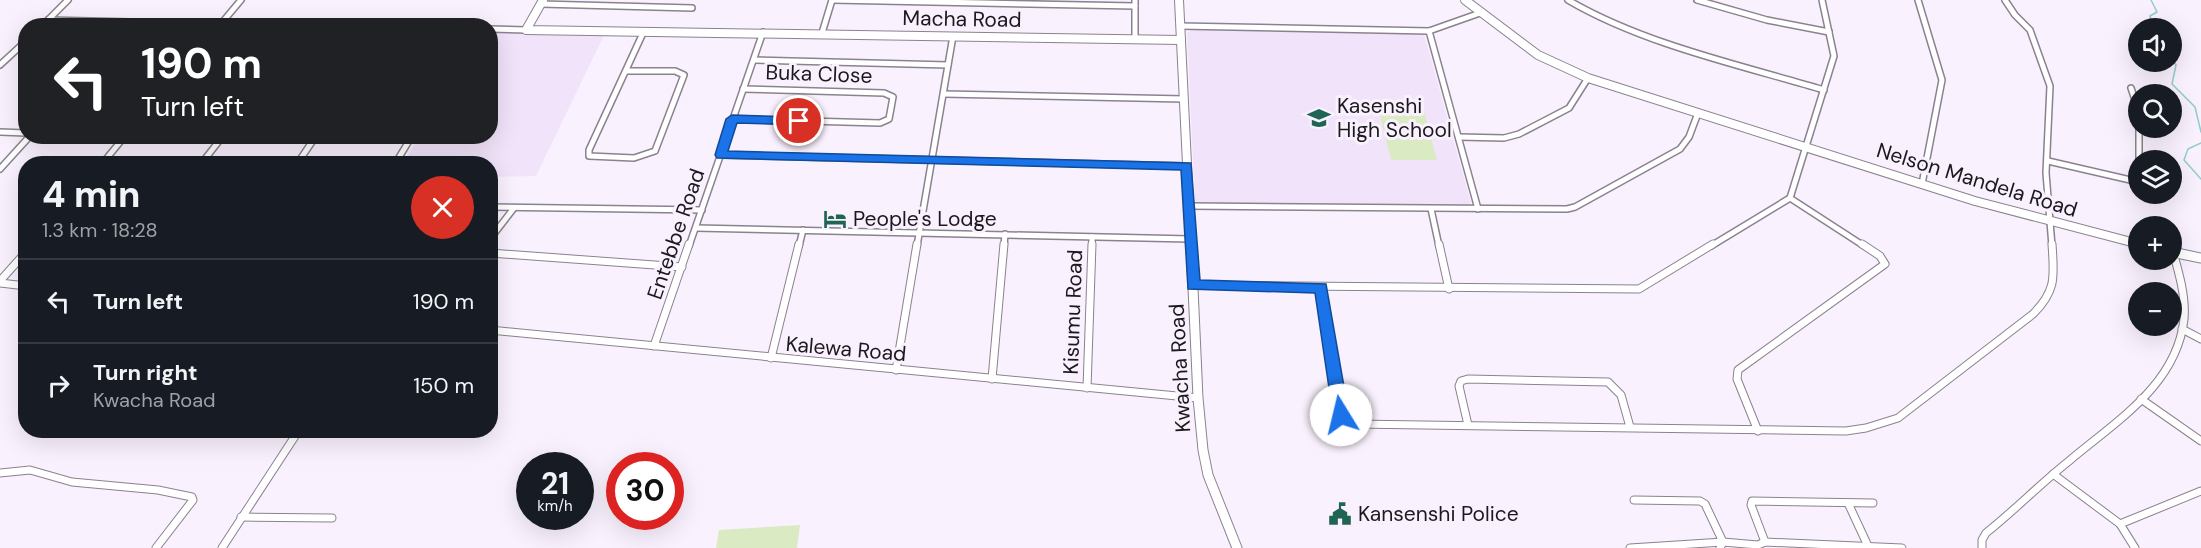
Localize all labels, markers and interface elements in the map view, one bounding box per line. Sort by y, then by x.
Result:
street label: Macha Road [902,4,1022,34]
map controls [2128,18,2182,336]
button: sound [2128,18,2182,72]
text: 190 m [141,36,262,91]
icon: left [42,42,120,120]
street label: Buka Close [765,58,873,90]
button: search [2128,84,2182,138]
text: Turn left [141,89,244,124]
place label: Kasenshi High School [1337,92,1452,144]
pin [773,95,824,146]
icon: arrive [782,104,815,137]
school or university icon: Kasenshi High School [1306,105,1332,131]
street label: Nelson Mandela Road [1873,136,2081,224]
button: layers [2128,150,2182,204]
street label: Entebbe Road [641,165,711,303]
text: 4 min [42,171,140,218]
button: close [411,176,474,239]
place label: People's Lodge [853,205,997,233]
hotel icon: People's Lodge [822,206,848,232]
button: + [2128,216,2182,270]
text: 1.3 km · 18:28 [42,217,158,243]
street label: Kisumu Road [1057,249,1089,375]
button: − [2128,282,2182,336]
icon: left [42,285,75,318]
text: Turn left [93,287,183,316]
text: 190 m [413,287,474,316]
street label: Kwacha Road [1163,303,1197,433]
street label: Kalewa Road [785,330,907,368]
text: Turn right [93,358,198,387]
icon: right [42,369,75,402]
text: 150 m [413,371,474,400]
position arrow [1309,383,1373,447]
text: Kwacha Road [93,387,216,413]
speed limit sign: 30 [606,452,684,530]
text: 21 [541,464,569,503]
text: km/h [537,496,573,516]
place label: Kansenshi Police [1358,500,1519,528]
public building icon: Kansenshi Police [1327,501,1353,527]

